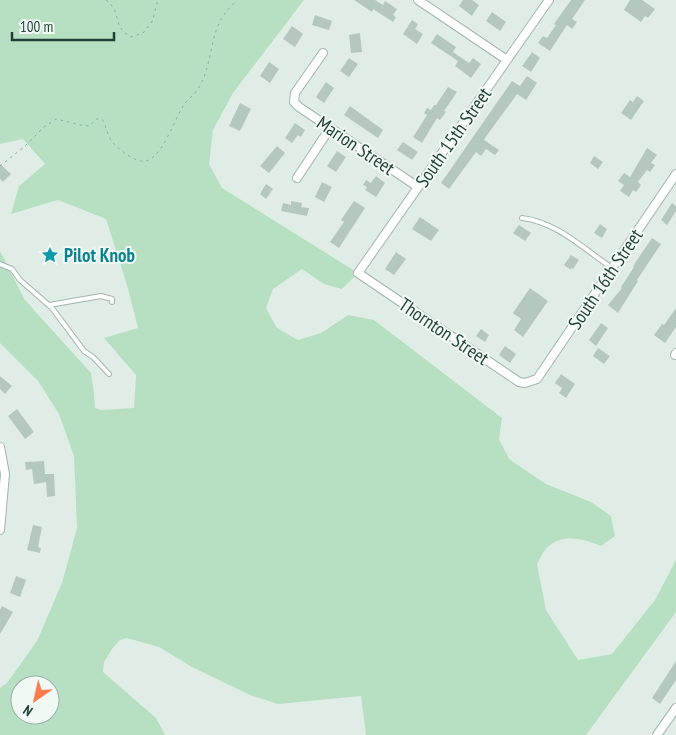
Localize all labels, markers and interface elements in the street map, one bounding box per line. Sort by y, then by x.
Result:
scale bar [12,10,115,42]
text: 100 m [20,17,53,36]
street label: South 15th Street [410,82,497,191]
street label: Marion Street [312,110,400,180]
street label: South 16th Street [563,223,648,334]
place label: Pilot Knob [64,243,135,267]
place icon: Pilot Knob [40,245,60,265]
street label: Thornton Street [394,292,494,370]
north arrow [10,675,60,725]
text: N [20,701,36,720]

